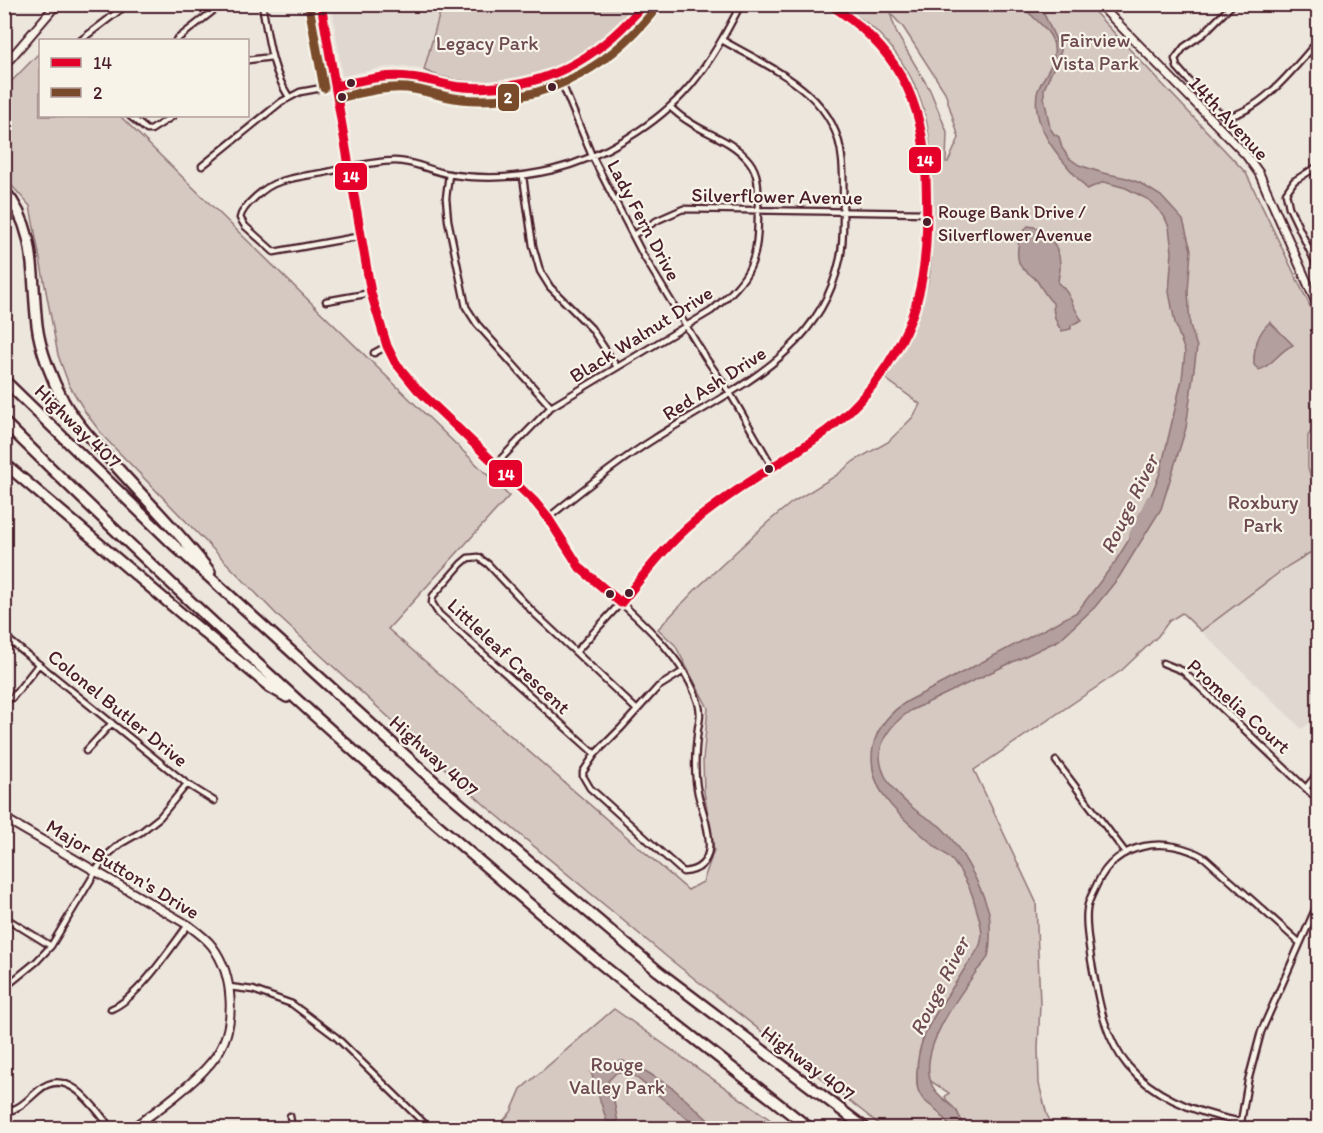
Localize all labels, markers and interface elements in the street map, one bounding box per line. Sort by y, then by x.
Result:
park label: Fairview Vista Park [1051,28,1140,75]
park label: Legacy Park [436,31,538,55]
legend [39,39,249,117]
text: 14 [93,52,112,74]
street label: 14th Avenue [1184,71,1274,165]
unlabelled marker [345,77,357,89]
unlabelled marker [546,81,558,93]
text: 2 [93,82,103,104]
line badge: 2 [497,83,520,112]
text: 2 [504,88,513,107]
unlabelled marker [336,91,348,103]
line badge: 14 [908,146,942,174]
text: 14 [916,151,934,170]
street label: Lady Fern Drive [602,155,686,285]
line badge: 14 [334,162,368,191]
text: 14 [342,167,360,186]
street label: Silverflower Avenue [691,183,863,209]
place label: Rouge Bank Drive / Silverflower Avenue [938,201,1092,246]
marker: Rouge Bank Drive / Silverflower Avenue [921,216,933,228]
street label: Black Walnut Drive [565,280,717,388]
street label: Red Ash Drive [658,341,770,425]
street label: Highway 407 [30,379,126,473]
water label: Rouge River [1094,448,1165,557]
line badge: 14 [488,459,523,488]
unlabelled marker [763,463,775,475]
text: 14 [497,465,515,484]
park label: Roxbury Park [1228,490,1299,537]
unlabelled marker [623,587,635,599]
unlabelled marker [604,588,616,600]
street label: Littleleaf Crescent [443,593,576,719]
street label: Colonel Butler Drive [43,644,193,772]
street label: Promelia Court [1183,653,1296,759]
street label: Highway 407 [385,710,483,802]
street label: Major Button's Drive [42,814,204,924]
water label: Rouge River [904,930,976,1039]
street label: Highway 407 [756,1020,860,1106]
park label: Rouge Valley Park [569,1052,665,1099]

